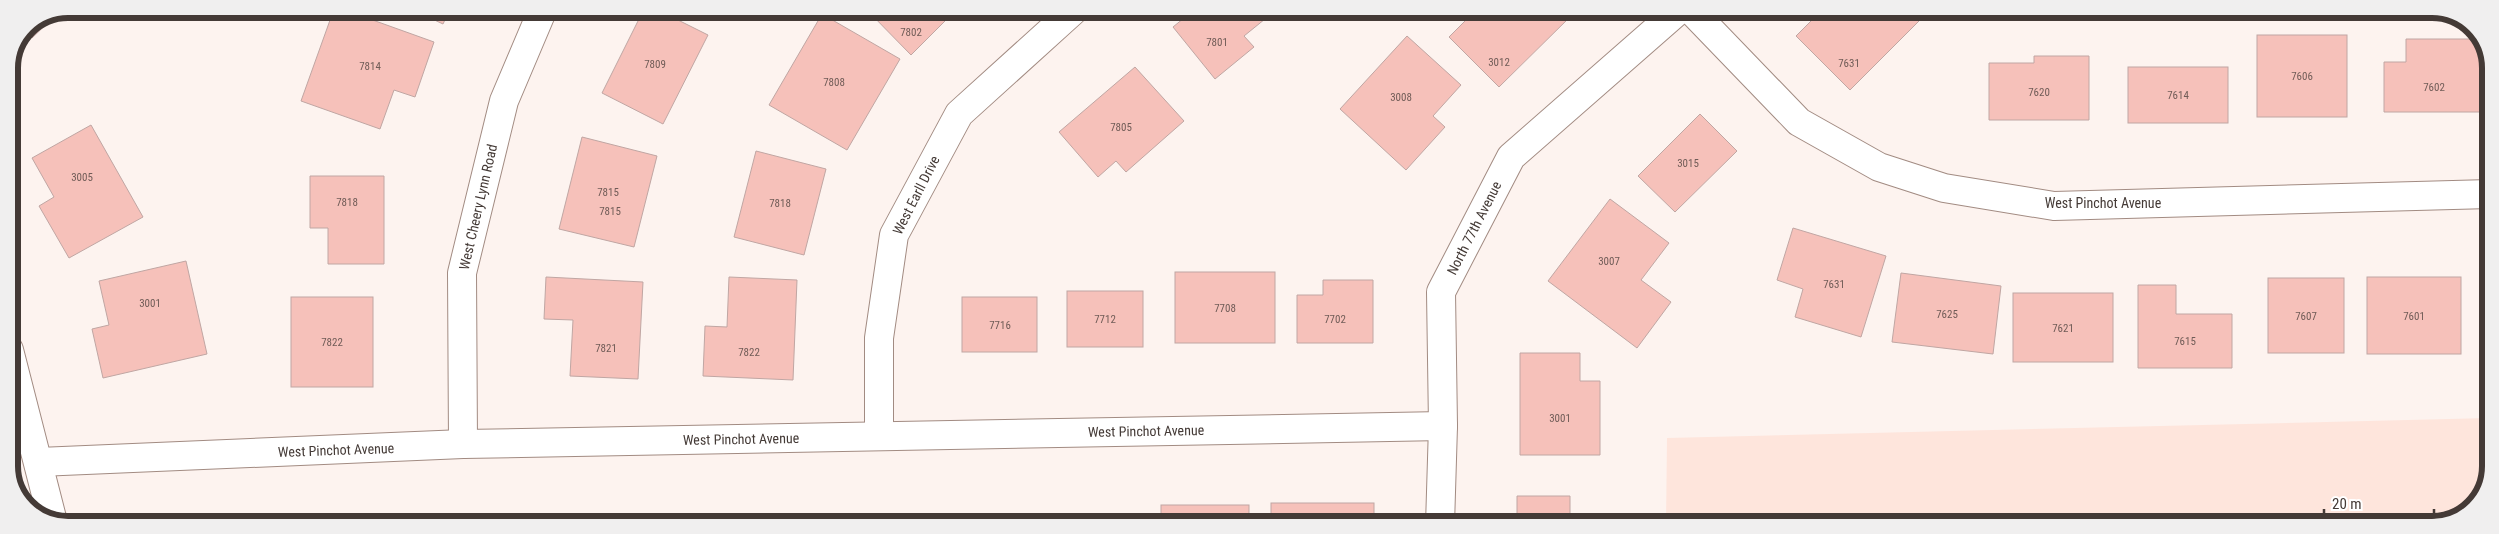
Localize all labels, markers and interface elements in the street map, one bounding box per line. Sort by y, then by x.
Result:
house number: 7802 [900,26,922,39]
house number: 7801 [1206,36,1228,49]
house number: 3012 [1488,56,1510,69]
house number: 7631 [1838,57,1860,70]
house number: 7809 [644,58,666,71]
house number: 7814 [359,60,381,73]
house number: 7606 [2291,70,2313,83]
house number: 7808 [823,76,845,89]
house number: 7602 [2423,81,2445,94]
house number: 7620 [2028,86,2050,99]
house number: 7614 [2167,89,2189,102]
house number: 3008 [1390,91,1412,104]
house number: 7805 [1110,121,1132,134]
street label: West Cheery Lynn Road [456,143,500,271]
street label: West Earll Drive [889,153,943,237]
house number: 3015 [1677,157,1699,170]
house number: 3005 [71,171,93,184]
street label: North 77th Avenue [1444,178,1505,277]
house number: 7815 [597,186,619,199]
street label: West Pinchot Avenue [2045,195,2162,211]
house number: 7818 [336,196,358,209]
house number: 7818 [769,197,791,210]
house number: 7815 [599,205,621,218]
house number: 3007 [1598,255,1620,268]
house number: 7631 [1823,278,1845,291]
house number: 3001 [139,297,161,310]
house number: 7708 [1214,302,1236,315]
house number: 7625 [1936,308,1958,321]
house number: 7607 [2295,310,2317,323]
house number: 7601 [2403,310,2425,323]
house number: 7712 [1094,313,1116,326]
house number: 7702 [1324,313,1346,326]
house number: 7716 [989,319,1011,332]
house number: 7621 [2052,322,2074,335]
house number: 7615 [2174,335,2196,348]
house number: 7822 [321,336,343,349]
house number: 7821 [595,342,617,355]
house number: 7822 [738,346,760,359]
house number: 3001 [1549,412,1571,425]
street label: West Pinchot Avenue [1088,422,1205,440]
street label: West Pinchot Avenue [683,430,800,448]
street label: West Pinchot Avenue [278,440,395,460]
scale bar [2324,486,2434,518]
text: 20 m [2332,495,2362,513]

